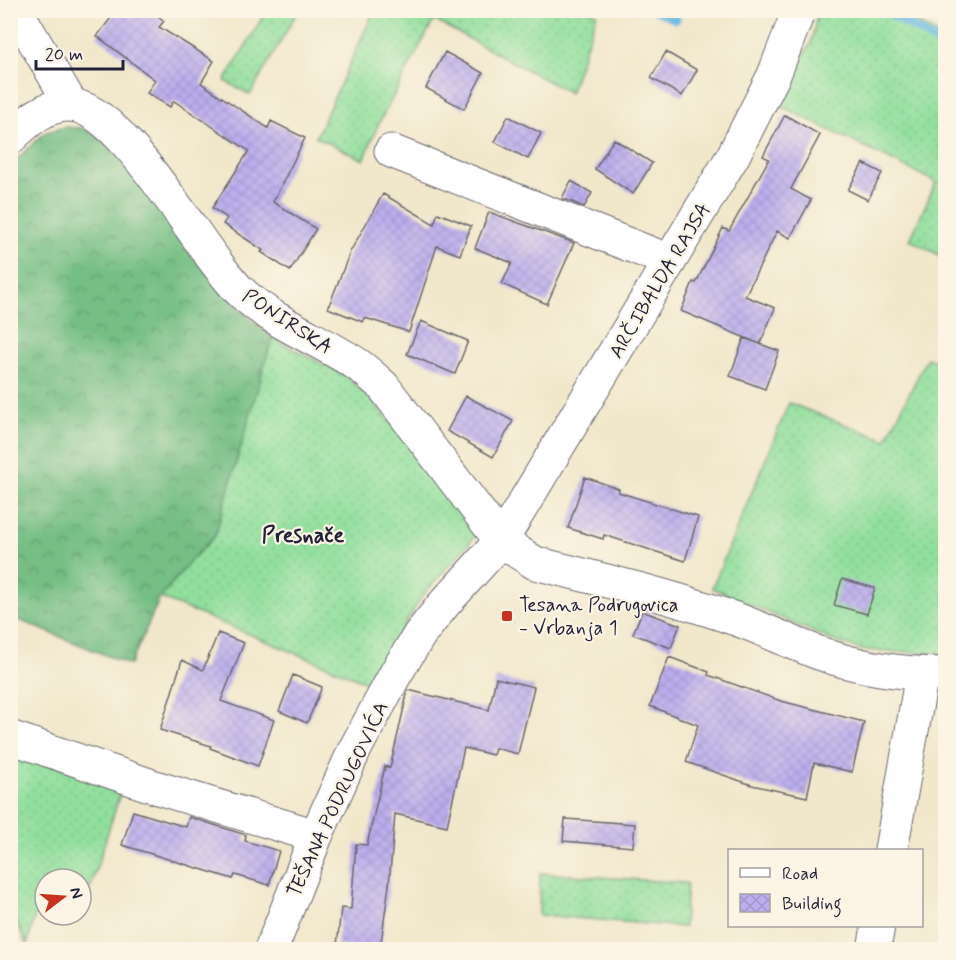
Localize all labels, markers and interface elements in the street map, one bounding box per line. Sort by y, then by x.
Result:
scale bar [36,33,123,71]
text: 20 m [45,43,83,67]
street label: ARČIBALDA RAJSA [603,198,717,364]
street label: PONIRSKA [237,283,337,361]
district label: Presnače [262,522,344,550]
place label: Tesana Podrugovica - Vrbanja 1 [519,592,678,642]
marker: Tesana Podrugovica - Vrbanja 1 [500,609,514,623]
street label: TEŠANA PODRUGOVIĆA [280,697,396,902]
legend [728,849,923,927]
text: Road [782,862,818,886]
north arrow [33,867,93,927]
text: N [64,885,88,901]
text: Building [782,892,842,918]

